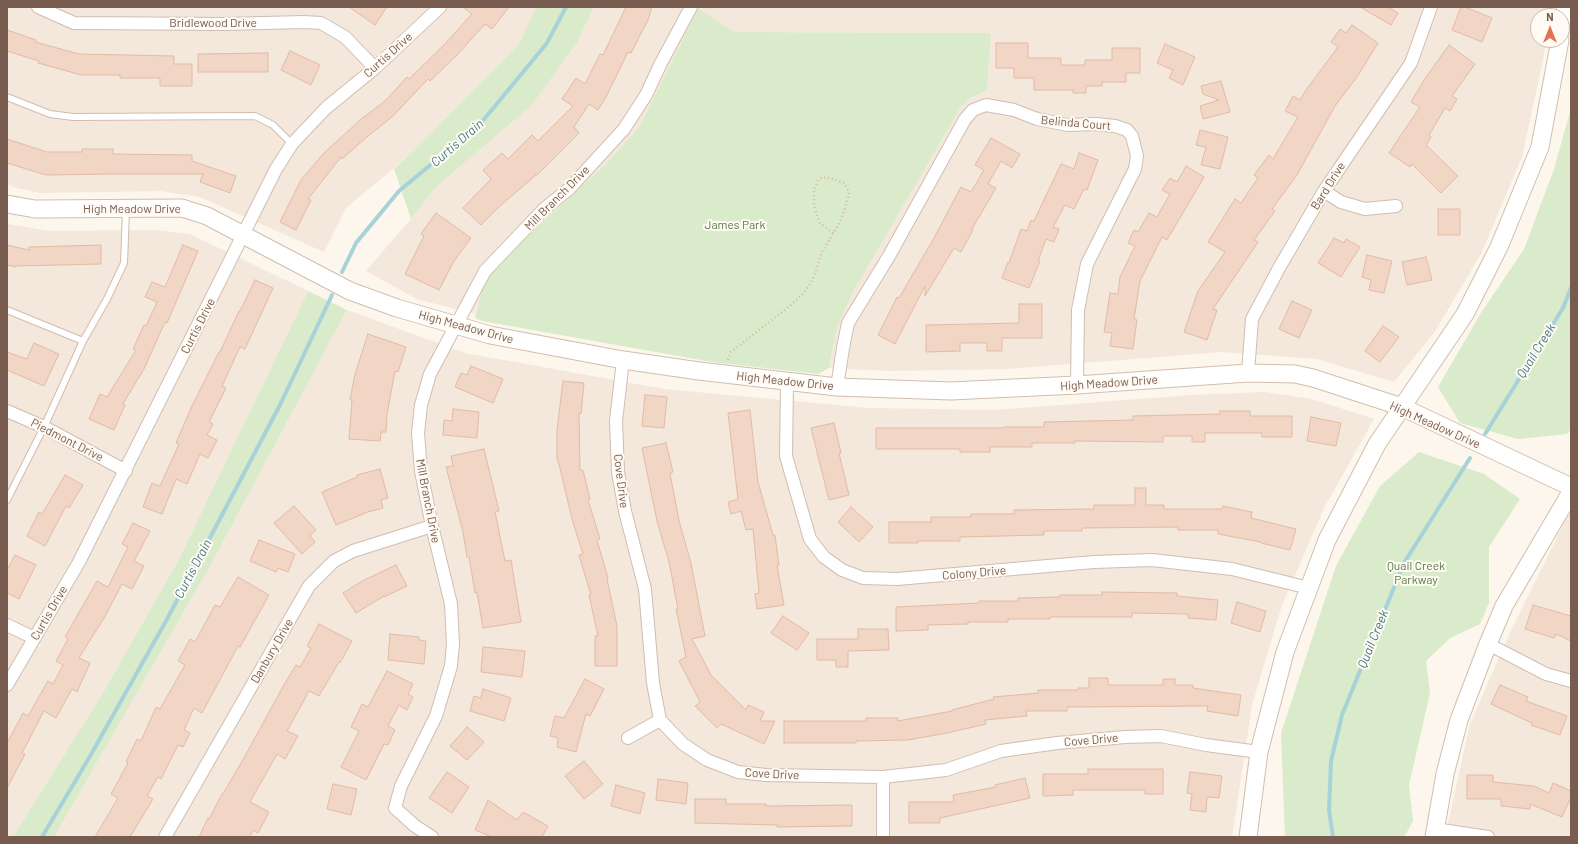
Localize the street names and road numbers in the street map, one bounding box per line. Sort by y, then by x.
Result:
street label: Bridlewood Drive [169,16,257,30]
street label: Curtis Drive [361,29,415,81]
street label: Belinda Court [1040,113,1112,133]
street label: Bard Drive [1308,159,1348,213]
street label: Mill Branch Drive [522,163,592,233]
street label: High Meadow Drive [83,202,181,216]
street label: Curtis Drive [178,296,218,356]
street label: High Meadow Drive [417,307,515,347]
street label: High Meadow Drive [736,369,834,393]
street label: High Meadow Drive [1060,372,1158,394]
street label: High Meadow Drive [1387,399,1483,451]
street label: Piedmont Drive [28,416,106,464]
street label: Cove Drive [611,453,631,509]
street label: Mill Branch Drive [413,458,443,544]
street label: Colony Drive [941,563,1007,583]
street label: Curtis Drive [28,583,70,643]
street label: Danbury Drive [248,616,296,686]
street label: Cove Drive [1063,730,1119,750]
street label: Cove Drive [744,765,800,783]

